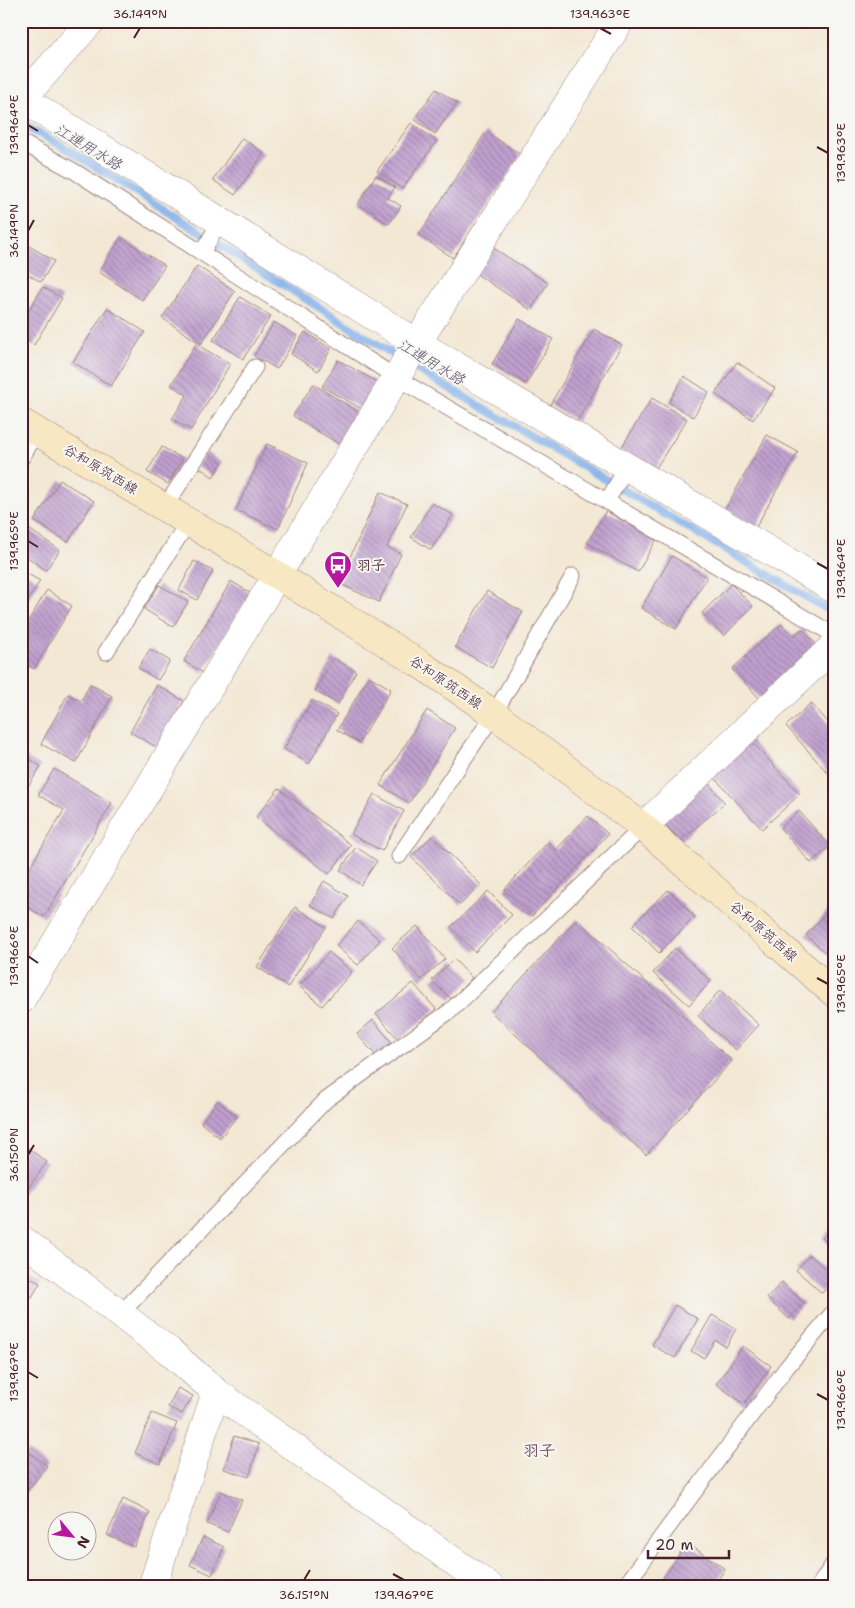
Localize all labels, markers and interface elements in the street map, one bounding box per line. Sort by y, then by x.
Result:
text: 36.149°N [113,6,167,22]
text: 139.963°E [570,6,630,22]
text: 139.964°E [6,95,22,155]
water label: 江連用水路 [51,119,126,175]
text: 139.963°E [833,123,849,183]
text: 36.149°N [6,204,22,258]
water label: 江連用水路 [394,334,469,390]
street label: 谷和原筑西線 [60,440,142,498]
text: 139.965°E [6,511,22,571]
text: 139.964°E [833,539,849,599]
bus stop icon: 羽子 [323,550,353,589]
place label: 羽子 [357,556,385,574]
street label: 谷和原筑西線 [406,651,486,713]
street label: 谷和原筑西線 [726,897,802,965]
text: 139.966°E [6,926,22,986]
text: 139.965°E [833,954,849,1014]
text: 36.150°N [6,1128,22,1182]
text: 139.967°E [6,1342,22,1402]
text: 139.966°E [833,1370,849,1430]
district label: 羽子 [523,1440,555,1461]
north arrow [48,1510,98,1560]
scale bar [648,1528,729,1560]
text: N [73,1533,94,1552]
text: 20 m [655,1535,694,1555]
text: 36.151°N [279,1587,329,1603]
text: 139.967°E [374,1587,434,1603]

